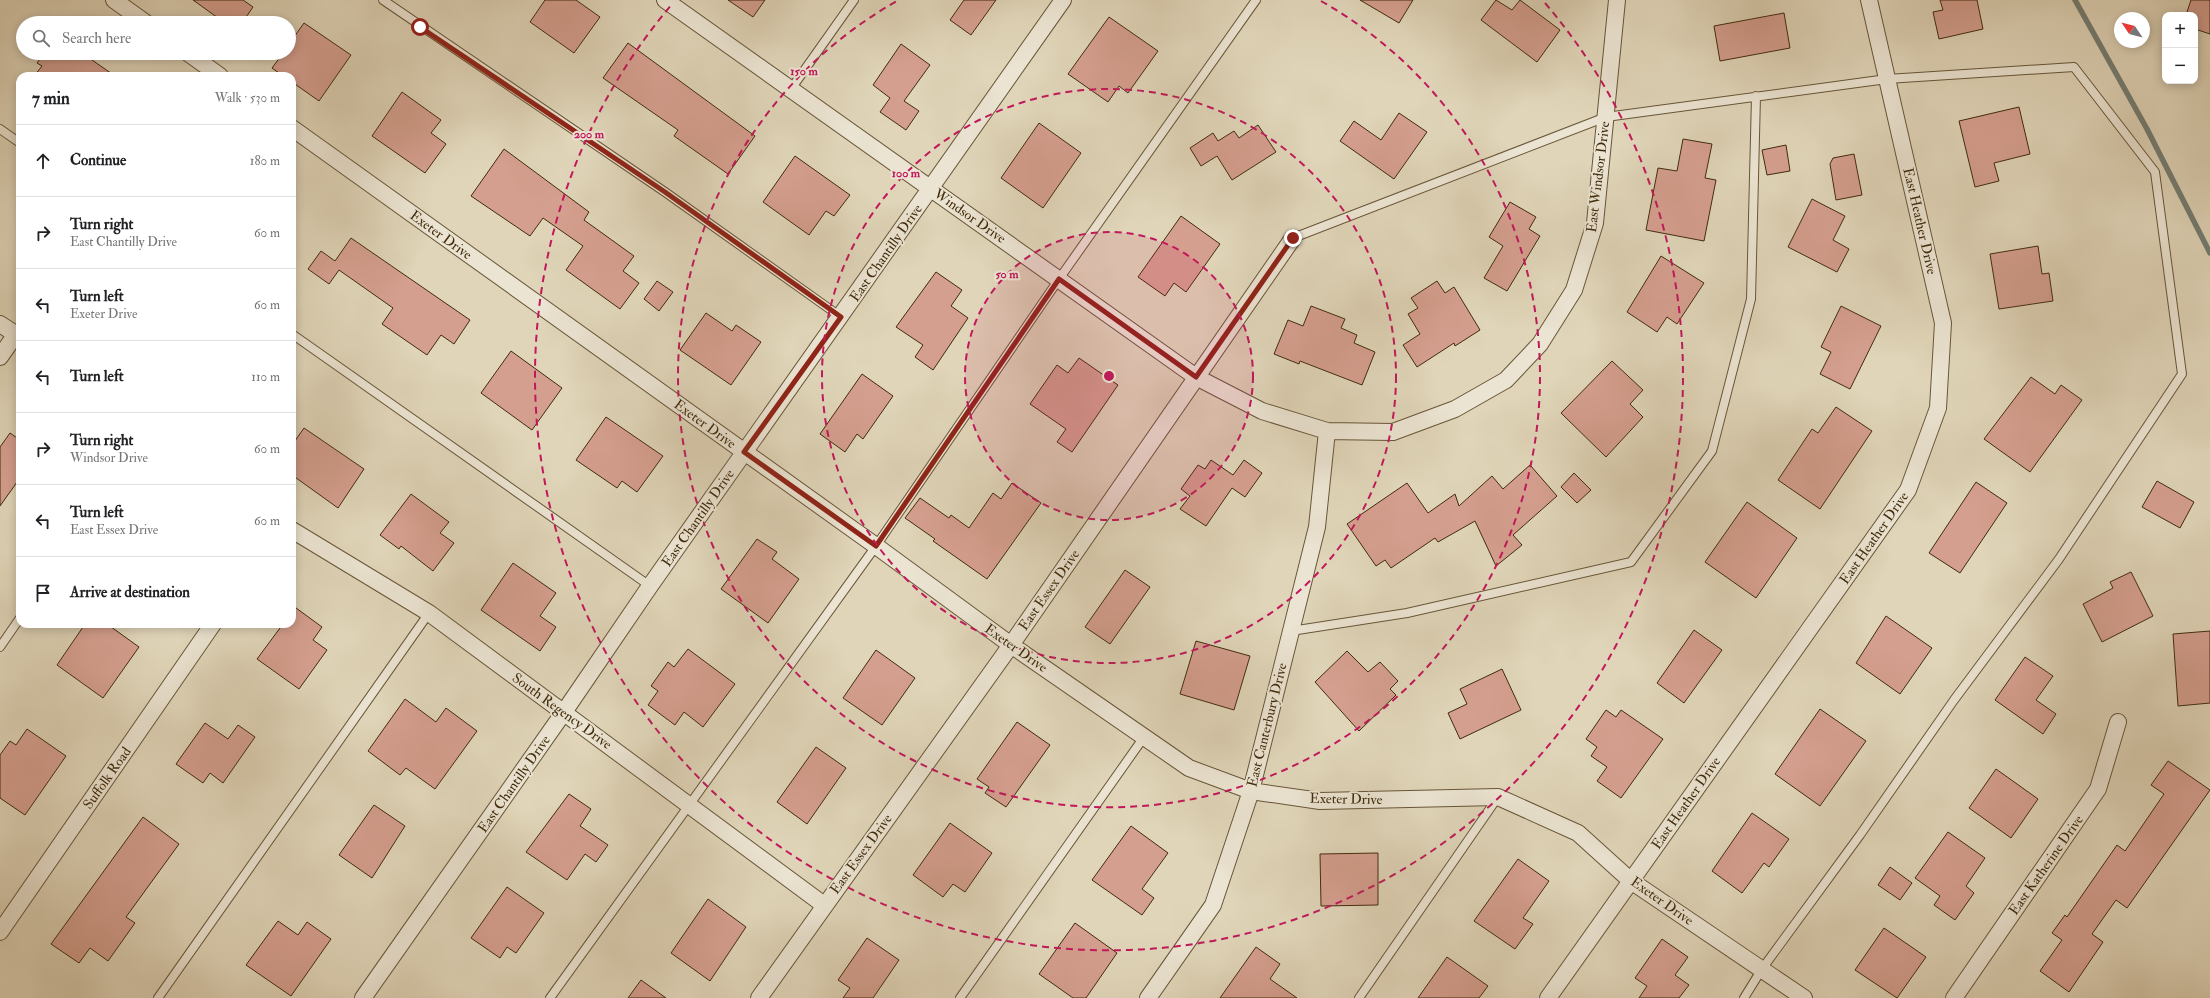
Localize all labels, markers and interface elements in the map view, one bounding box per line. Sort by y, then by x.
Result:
north arrow [2114,12,2150,48]
map controls [2162,12,2198,84]
button: + [2162,12,2198,48]
search box [16,16,296,60]
route start [411,18,429,36]
icon: search [30,27,52,49]
text: Search here [62,29,131,48]
button: − [2162,48,2198,84]
text: 150 m [790,64,818,79]
text: 7 min [32,88,70,109]
text: Walk · 530 m [215,90,280,106]
street label: East Windsor Drive [1583,120,1613,234]
text: 200 m [574,127,605,142]
icon: ahead [32,150,54,172]
text: Continue [70,151,126,170]
text: 180 m [250,153,280,169]
text: 100 m [892,166,921,181]
street label: East Heather Drive [1899,166,1941,276]
street label: Windsor Drive [930,184,1009,247]
street label: East Chantilly Drive [846,201,927,306]
street label: Exeter Drive [407,207,476,263]
text: Turn right [70,215,133,234]
icon: right [32,222,54,244]
text: 60 m [254,225,280,241]
route end [1284,229,1302,247]
text: East Chantilly Drive [70,234,177,250]
text: 50 m [995,267,1019,282]
text: Turn left [70,287,124,306]
icon: left [32,294,54,316]
text: 60 m [254,297,280,313]
text: Exeter Drive [70,306,137,322]
icon: left [32,366,54,388]
text: Turn left [70,367,124,386]
text: 110 m [251,369,280,385]
centre of rings [1102,369,1116,383]
street label: Exeter Drive [671,396,740,452]
text: Turn right [70,431,133,450]
icon: right [32,438,54,460]
text: 60 m [254,441,280,457]
text: Windsor Drive [70,450,148,466]
street label: East Chantilly Drive [658,466,739,571]
street label: East Heather Drive [1836,488,1912,588]
text: Turn left [70,503,124,522]
icon: left [32,510,54,532]
text: 60 m [254,513,280,529]
text: East Essex Drive [70,522,158,538]
street label: East Essex Drive [1015,546,1083,634]
icon: arrive [32,582,54,604]
text: Arrive at destination [70,583,190,602]
street label: Exeter Drive [981,620,1051,676]
street label: East Canterbury Drive [1243,661,1292,789]
street label: South Regency Drive [508,669,615,754]
street label: East Chantilly Drive [474,732,555,837]
street label: Suffolk Road [79,743,135,812]
street label: East Heather Drive [1648,753,1724,853]
street label: Exeter Drive [1310,790,1383,808]
street label: East Essex Drive [826,811,896,897]
street label: East Katherine Drive [2005,812,2087,918]
street label: Exeter Drive [1627,873,1697,929]

